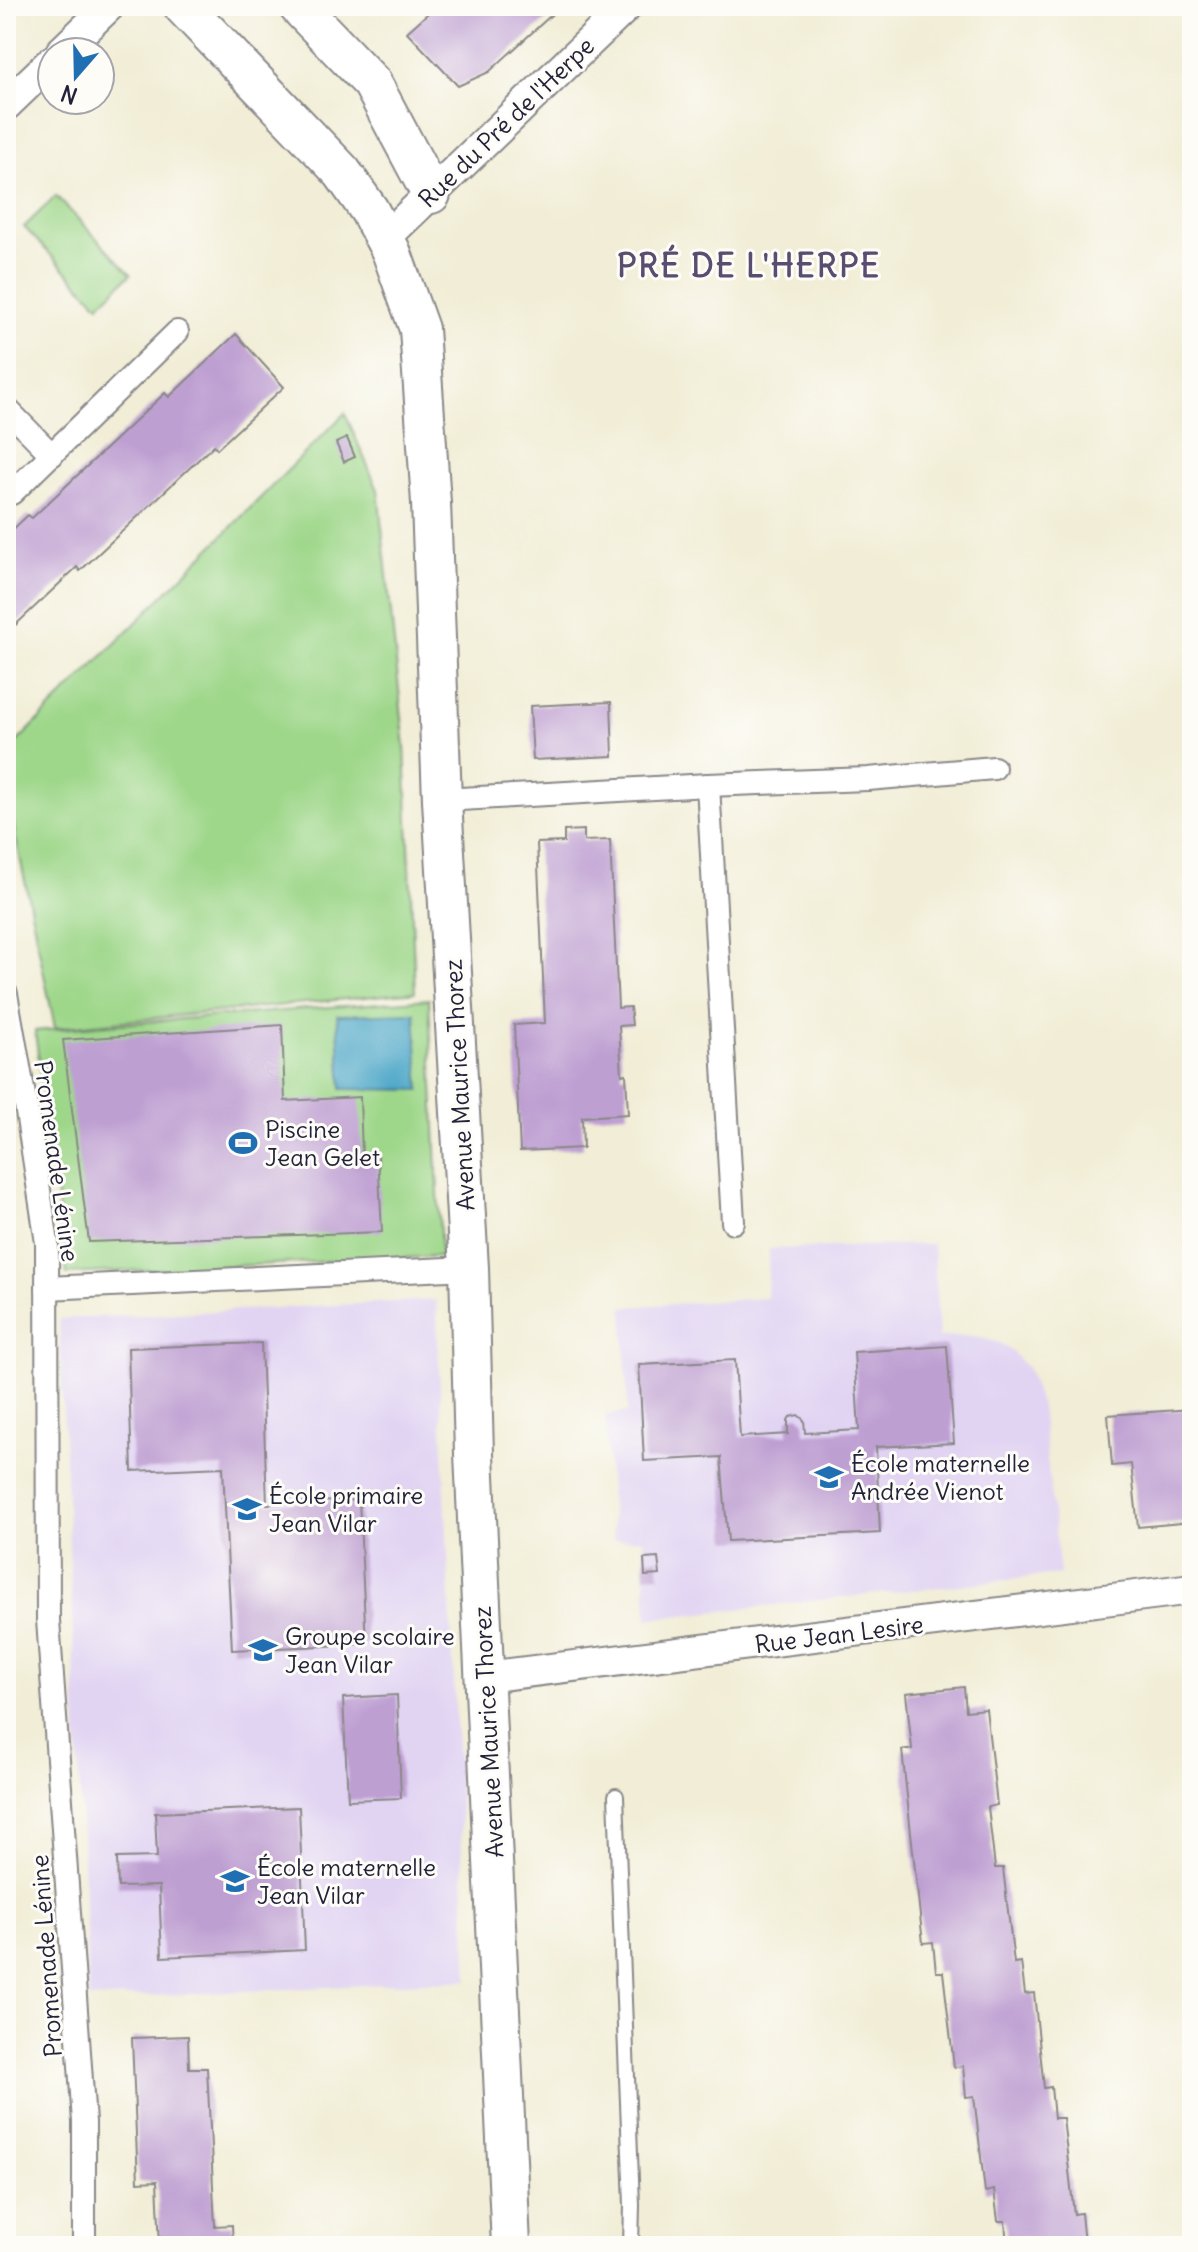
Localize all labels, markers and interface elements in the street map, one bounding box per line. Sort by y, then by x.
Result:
street label: Rue du Pré de l'Herpe [412,30,600,214]
north arrow [36,36,116,116]
text: N [57,79,81,111]
district label: PRÉ DE L'HERPE [617,244,881,286]
street label: Avenue Maurice Thorez [437,958,481,1212]
street label: Promenade Lénine [28,1058,86,1264]
place label: Piscine Jean Gelet [265,1114,380,1172]
sports icon: Piscine Jean Gelet [228,1128,258,1158]
place label: École maternelle Andrée Vienot [851,1448,1030,1506]
school or university icon: École maternelle Andrée Vienot [814,1462,844,1492]
place label: École primaire Jean Vilar [269,1480,423,1538]
school or university icon: École primaire Jean Vilar [232,1494,262,1524]
street label: Avenue Maurice Thorez [466,1605,510,1859]
street label: Rue Jean Lesire [753,1609,925,1659]
place label: Groupe scolaire Jean Vilar [285,1621,455,1679]
school or university icon: Groupe scolaire Jean Vilar [248,1635,278,1665]
place label: École maternelle Jean Vilar [257,1852,436,1910]
street label: Promenade Lénine [24,1854,68,2058]
school or university icon: École maternelle Jean Vilar [220,1866,250,1896]

